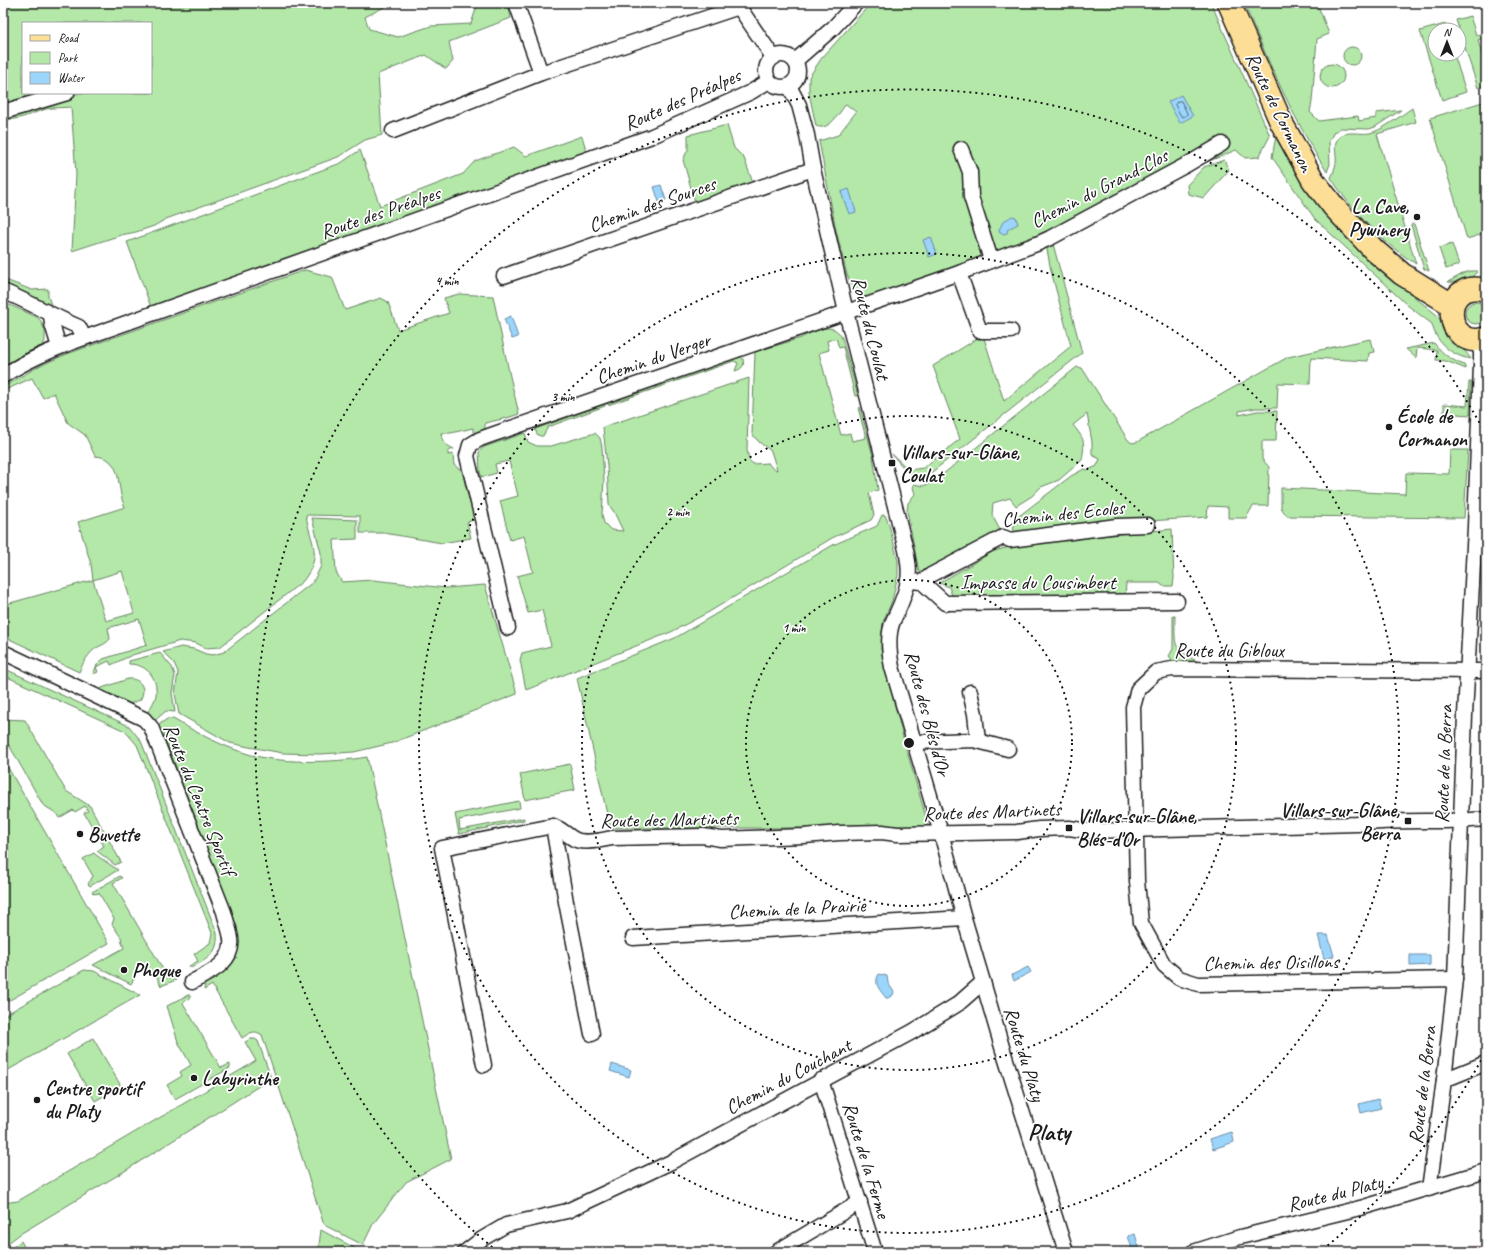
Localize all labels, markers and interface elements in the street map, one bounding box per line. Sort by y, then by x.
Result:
legend [22,22,152,94]
north arrow [1427,22,1467,62]
text: N [1444,25,1453,39]
text: Road [58,30,80,46]
street label: Route de Cormanon [1240,48,1320,177]
text: Park [58,50,79,66]
street label: Route des Préalpes [620,62,746,136]
text: Water [58,70,86,86]
street label: Chemin du Grand-Clos [1026,142,1174,234]
street label: Chemin des Sources [585,170,721,238]
street label: Route des Préalpes [317,180,445,245]
place label: La Cave, Pywinery [1349,194,1411,243]
marker: La Cave, Pywinery [1412,212,1422,222]
text: 4 min [436,273,459,289]
street label: Route du Coulat [846,274,896,385]
street label: Chemin du Verger [593,327,715,390]
text: 3 min [552,389,575,405]
place label: École de Cormanon [1397,404,1468,452]
marker: École de Cormanon [1384,422,1394,432]
place label: Villars-sur-Glâne, Coulat [900,440,1020,488]
marker: Villars-sur-Glâne, Coulat [887,458,897,468]
street label: Chemin des Ecoles [1001,494,1128,532]
text: 2 min [667,504,690,520]
street label: Impasse du Cousimbert [960,570,1118,595]
text: 1 min [783,620,806,636]
street label: Route du Gibloux [1174,638,1286,663]
street label: Route des Blés d'Or [899,648,957,780]
street label: Route de la Berra [1429,703,1458,824]
street label: Route du Centre Sportif [158,720,243,883]
centre of rings [902,736,916,750]
street label: Route des Martinets [923,797,1064,826]
place label: Villars-sur-Glâne, Berra [1280,798,1402,846]
place label: Villars-sur-Glâne, Blés-d'Or [1077,804,1197,852]
street label: Route des Martinets [600,806,740,833]
marker: Villars-sur-Glâne, Berra [1403,816,1413,826]
place label: Buvette [88,822,140,847]
marker: Villars-sur-Glâne, Blés-d'Or [1064,823,1074,833]
marker: Buvette [75,829,85,839]
street label: Chemin de la Prairie [728,892,868,925]
street label: Chemin des Oisillons [1203,949,1341,976]
place label: Phoque [132,958,181,983]
marker: Phoque [119,965,129,975]
street label: Route du Platy [998,1004,1051,1105]
street label: Route de la Berra [1403,1024,1442,1145]
street label: Chemin du Couchant [721,1032,858,1120]
place label: Labyrinthe [202,1066,279,1092]
marker: Labyrinthe [189,1073,199,1083]
place label: Centre sportif du Platy [45,1076,146,1124]
marker: Centre sportif du Platy [32,1095,42,1105]
street label: Route de la Ferme [837,1099,896,1223]
district label: Platy [1028,1117,1073,1147]
street label: Route du Platy [1285,1169,1386,1217]

